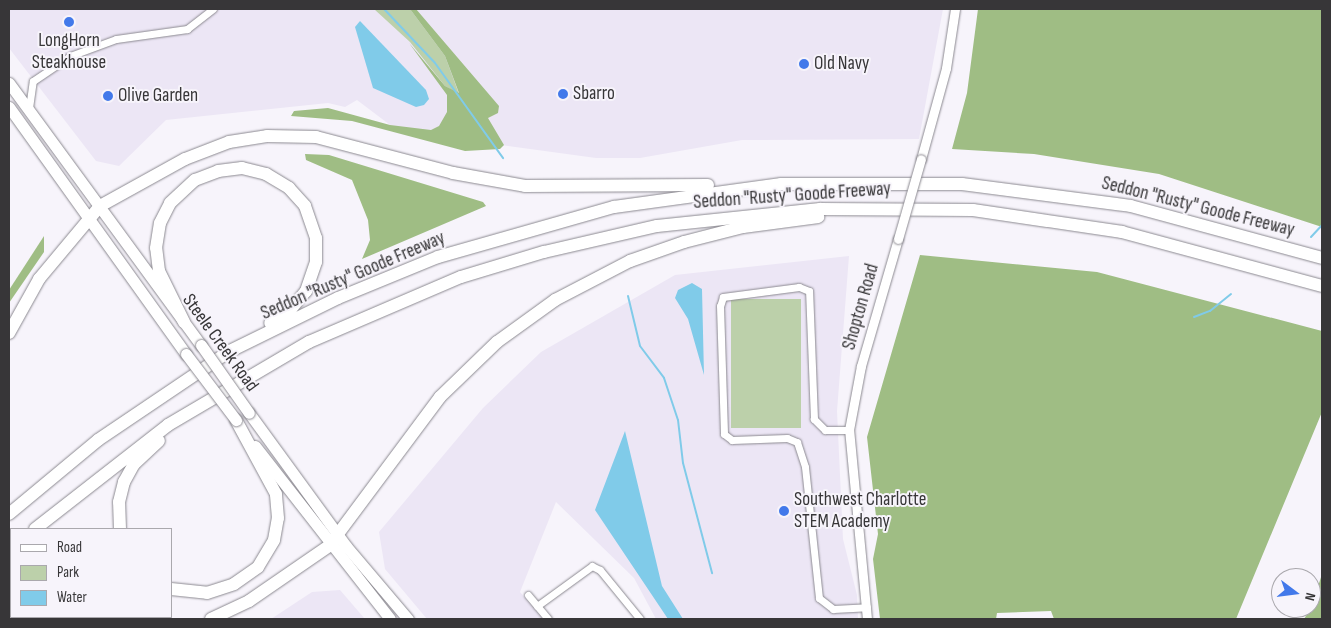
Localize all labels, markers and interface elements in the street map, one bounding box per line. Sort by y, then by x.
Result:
marker: LongHorn Steakhouse [63,16,75,28]
place label: LongHorn Steakhouse [32,30,106,74]
place label: Old Navy [814,53,869,75]
marker: Old Navy [798,58,810,70]
place label: Sbarro [573,83,615,105]
place label: Olive Garden [118,85,198,107]
marker: Sbarro [557,88,569,100]
marker: Olive Garden [102,90,114,102]
street label: Seddon "Rusty" Goode Freeway [1099,172,1297,242]
street label: Seddon "Rusty" Goode Freeway [693,178,891,214]
street label: Seddon "Rusty" Goode Freeway [257,227,449,325]
street label: Shopton Road [838,261,884,353]
street label: Steele Creek Road [177,290,263,396]
place label: Southwest Charlotte STEM Academy [794,489,926,533]
marker: Southwest Charlotte STEM Academy [778,505,790,517]
legend [10,528,172,618]
text: Road [57,538,82,557]
text: Park [57,563,79,582]
north arrow [1271,568,1321,618]
text: Water [57,588,87,607]
text: N [1301,591,1319,603]

